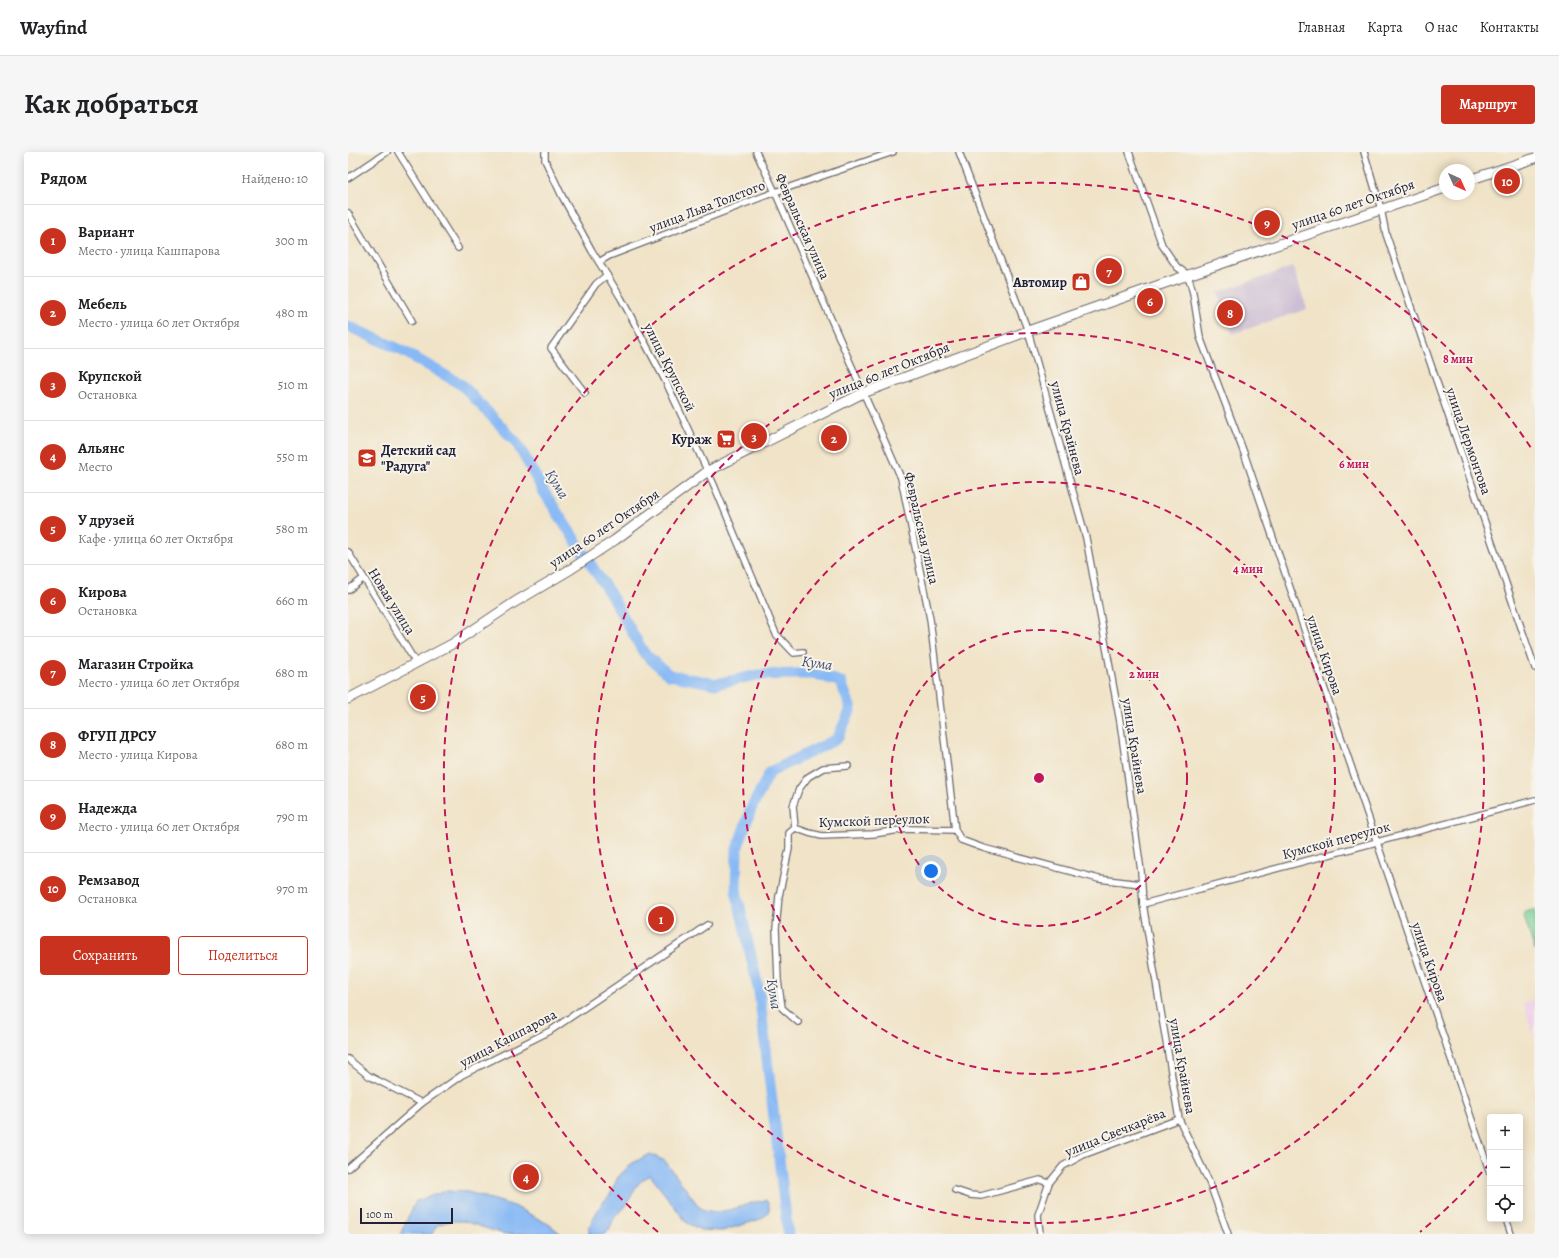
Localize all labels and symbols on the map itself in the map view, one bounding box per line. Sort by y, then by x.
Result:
north arrow [1439,164,1475,200]
pin: 10 [1494,166,1520,196]
street label: Февральская улица [771,170,835,283]
street label: улица 60 лет Октября [1288,174,1417,235]
street label: улица Льва Толстого [646,176,768,238]
pin: 9 [1254,208,1280,238]
pin: 7 [1096,256,1122,286]
shop icon: Автомир [1070,271,1092,293]
place label: Автомир [1012,273,1068,292]
pin: 6 [1137,286,1163,316]
pin: 8 [1217,298,1243,328]
street label: улица Крупской [639,319,700,415]
street label: улица 60 лет Октября [825,337,953,404]
text: 8 мин [1443,351,1473,367]
street label: улица Крайнева [1046,378,1089,478]
street label: улица Лермонтова [1441,384,1496,498]
pin: 3 [741,421,767,451]
pin: 2 [821,423,847,453]
supermarket icon: Кураж [715,428,737,450]
place label: Кураж [671,430,712,449]
place label: Детский сад "Радуга" [381,441,456,476]
school or university icon: Детский сад "Радуга" [356,447,378,469]
text: 6 мин [1339,456,1369,472]
water label: Кума [540,466,574,503]
street label: Февральская улица [899,470,944,587]
street label: улица 60 лет Октября [545,484,663,573]
text: 4 мин [1233,561,1263,577]
street label: Новая улица [363,564,420,639]
street label: улица Кирова [1302,612,1347,698]
water label: Кума [800,651,834,675]
text: 2 мин [1129,666,1159,682]
pin: 5 [410,682,436,712]
street label: улица Крайнева [1117,696,1152,796]
centre of rings [1032,771,1046,785]
street label: Кумской переулок [818,809,930,832]
street label: Кумской переулок [1280,817,1392,864]
your location [921,861,941,881]
pin: 1 [648,904,674,934]
street label: улица Кирова [1407,919,1452,1005]
water label: Кума [762,977,786,1011]
street label: улица Кашпарова [456,1005,560,1072]
street label: улица Крайнева [1165,1016,1200,1116]
street label: улица Свечкарёва [1061,1103,1169,1162]
pin: 4 [513,1162,539,1192]
scale bar [360,1206,453,1225]

